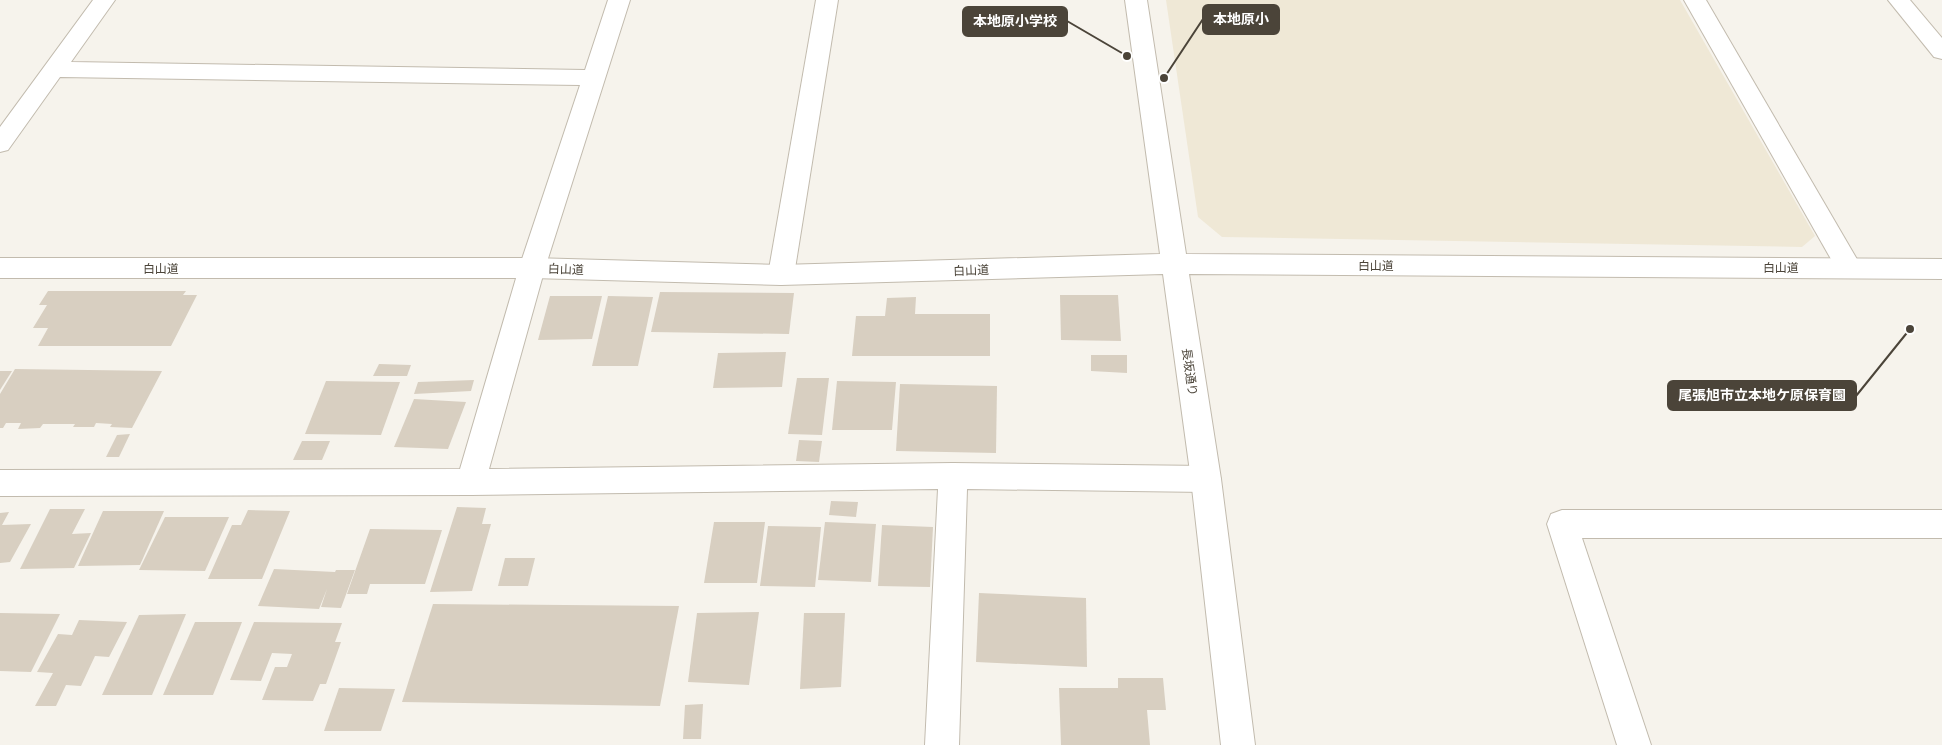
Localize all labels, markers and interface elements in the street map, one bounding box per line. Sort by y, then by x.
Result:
callout: 本地原小 [1203,5,1279,34]
callout: 本地原小学校 [963,7,1067,36]
text: 本地原小 [1213,10,1269,28]
text: 本地原小学校 [973,12,1057,30]
street label: 白山道 [1358,258,1394,273]
street label: 白山道 [1763,260,1799,275]
street label: 白山道 [143,261,179,276]
street label: 白山道 [548,261,584,277]
street label: 白山道 [953,262,989,278]
street label: 長坂通り [1179,347,1201,397]
callout: 尾張旭市立本地ケ原保育園 [1668,381,1856,410]
text: 尾張旭市立本地ケ原保育園 [1678,386,1846,404]

